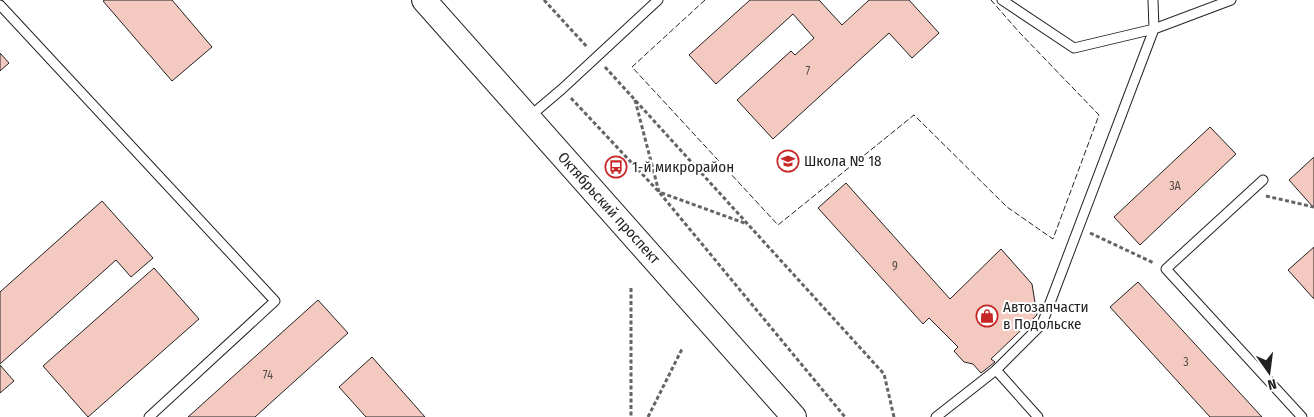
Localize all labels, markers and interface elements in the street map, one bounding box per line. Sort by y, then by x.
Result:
house number: 7 [806,64,811,78]
street label: Октябрьский проспект [554,148,665,268]
school or university icon: Школа № 18 [776,149,800,173]
place label: Школа № 18 [804,152,882,170]
bus stop icon: 1-й микрорайон [604,155,628,179]
place label: 1-й микрорайон [632,158,734,176]
house number: 3А [1169,179,1182,193]
house number: 9 [892,259,898,273]
place label: Автозапчасти в Подольске [1003,298,1089,333]
shop icon: Автозапчасти в Подольске [975,304,999,328]
north arrow [1244,347,1294,397]
house number: 3 [1183,355,1189,369]
house number: 74 [263,368,273,382]
text: N [1266,375,1278,393]

